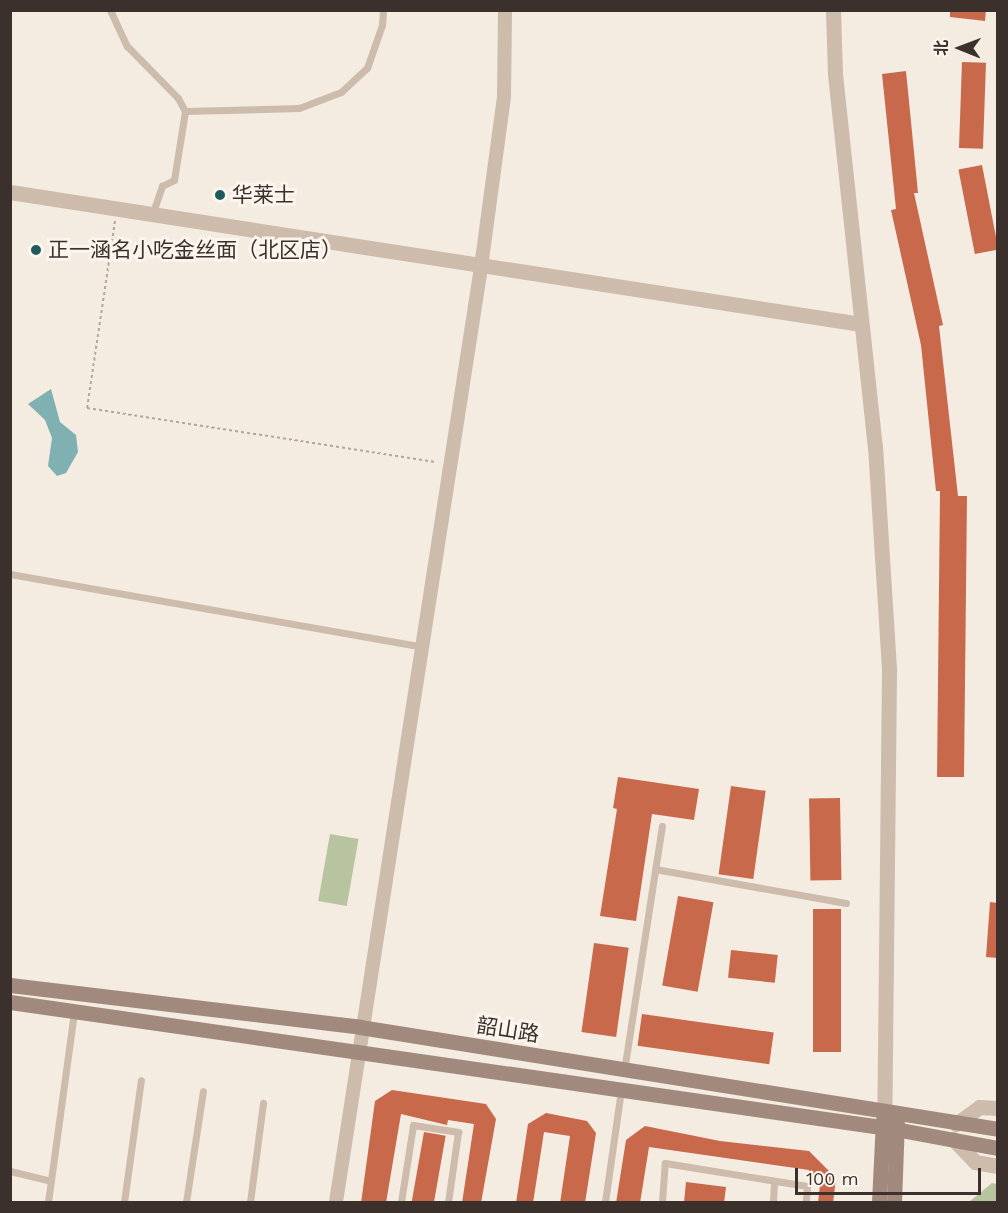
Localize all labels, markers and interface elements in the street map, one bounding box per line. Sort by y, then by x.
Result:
north arrow [930,18,990,78]
text: 北 [932,40,951,56]
place label: 华莱士 [232,182,295,208]
marker: 华莱士 [213,188,227,202]
place label: 正一涵名小吃金丝面（北区店） [48,237,342,263]
marker: 正一涵名小吃金丝面（北区店） [29,243,43,257]
street label: 韶山路 [475,1013,541,1047]
scale bar [798,1156,984,1194]
text: 100 m [806,1168,859,1189]

